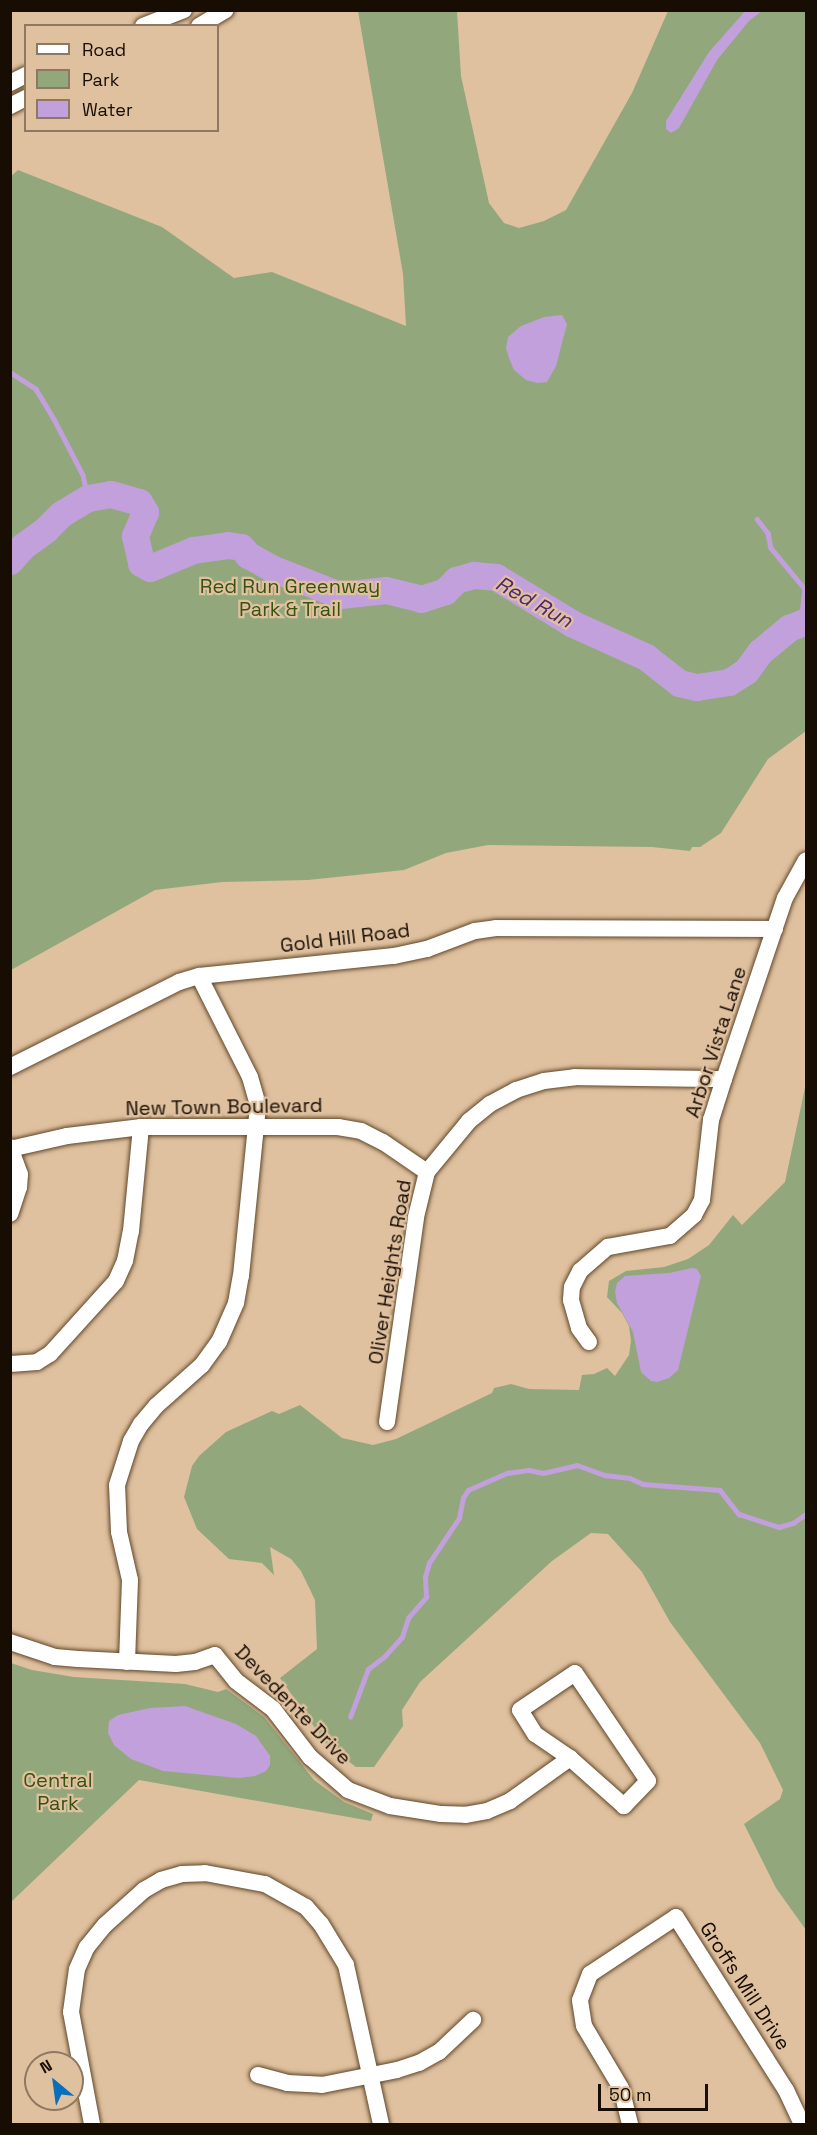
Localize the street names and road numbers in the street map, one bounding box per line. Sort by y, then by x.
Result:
street label: Gold Hill Road [279,918,411,958]
street label: Arbor Vista Lane [680,963,752,1121]
street label: New Town Boulevard [125,1093,323,1121]
street label: Oliver Heights Road [364,1178,416,1366]
street label: Devedente Drive [230,1640,356,1770]
street label: Groffs Mill Drive [695,1917,795,2055]

